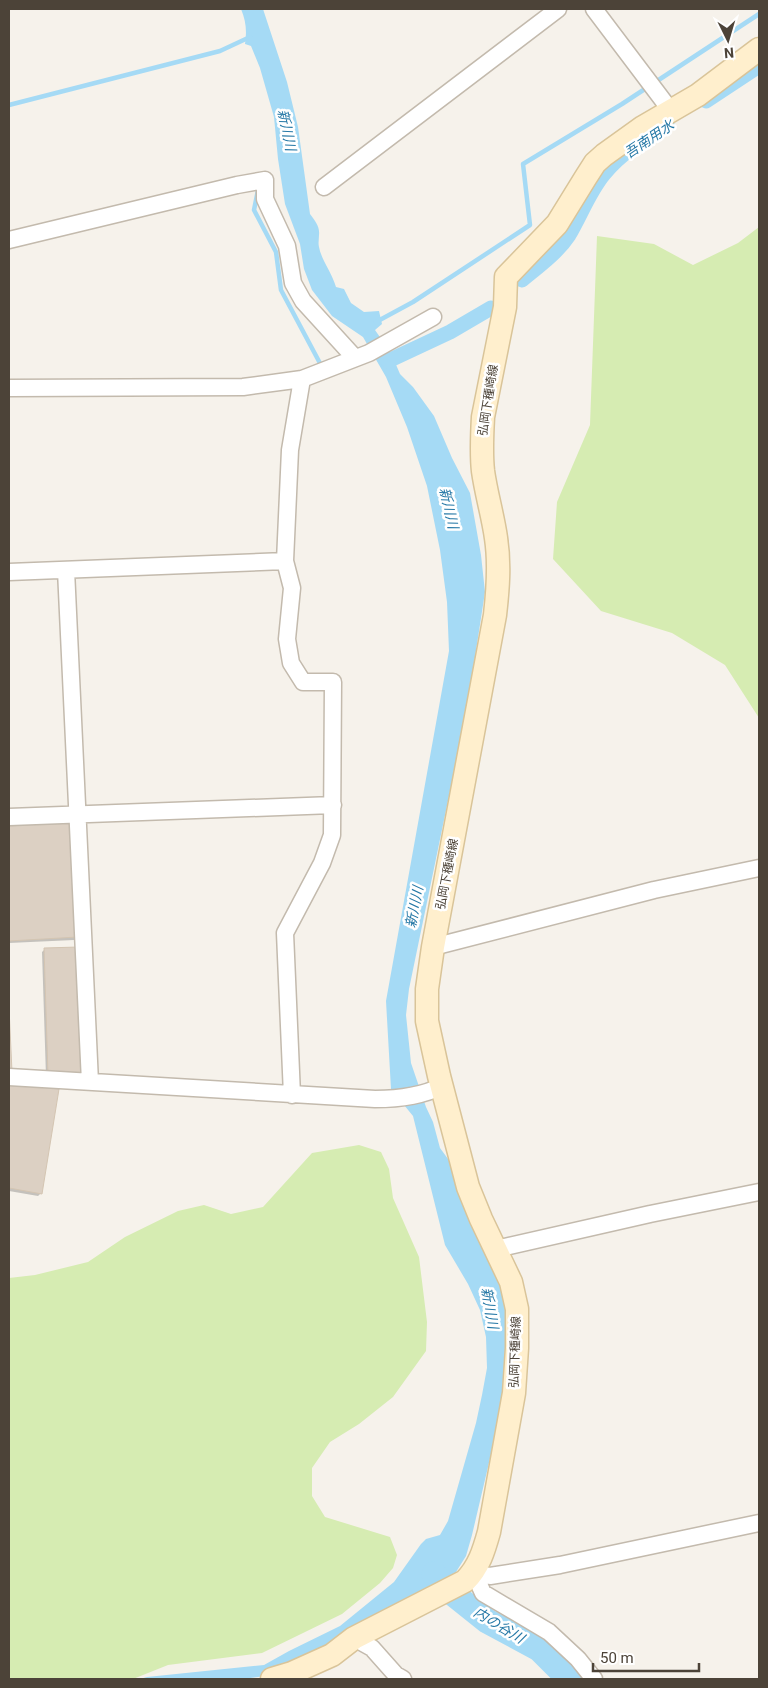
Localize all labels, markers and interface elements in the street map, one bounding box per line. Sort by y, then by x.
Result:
north arrow [703,15,753,65]
text: N [724,45,735,61]
water label: 新川川 [275,108,300,154]
water label: 吾南用水 [621,116,678,161]
street label: 弘岡下種崎線 [475,363,501,437]
water label: 新川川 [436,486,462,532]
street label: 弘岡下種崎線 [433,837,461,911]
water label: 新川川 [402,883,426,929]
water label: 新川川 [478,1286,502,1332]
street label: 弘岡下種崎線 [507,1316,523,1388]
water label: 内の谷川 [471,1604,529,1647]
scale bar [593,1640,699,1672]
text: 50 m [600,1649,634,1667]

